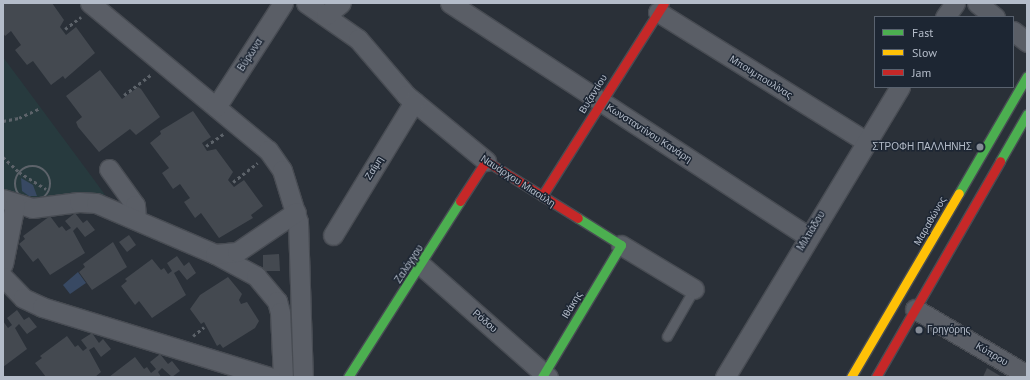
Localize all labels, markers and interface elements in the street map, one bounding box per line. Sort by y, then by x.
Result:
legend [874,16,1014,88]
text: Fast [912,25,933,40]
street label: Βύρωνα [235,36,265,74]
text: Slow [912,45,937,60]
street label: Μπουμπουλίνας [727,53,795,101]
text: Jam [912,65,931,80]
street label: Βυζαντίου [576,72,610,116]
street label: Κωνσταντίνου Κανάρη [604,101,694,165]
place label: ΣΤΡΟΦΗ ΠΑΛΛΗΝΗΣ [872,141,972,153]
marker: ΣΤΡΟΦΗ ΠΑΛΛΗΝΗΣ [975,142,985,152]
street label: Ναυάρχου Μιαούλη [478,152,558,210]
street label: Ζαΐμη [362,154,386,182]
street label: Μαραθώνος [911,194,949,248]
street label: Μιλτιάδου [795,209,827,253]
street label: Ζαλόγγου [392,243,426,285]
street label: Ιθάκης [559,289,585,321]
street label: Ρόδου [470,307,500,335]
place label: Γρηγόρης [927,324,970,336]
marker: Γρηγόρης [914,325,924,335]
street label: Κύπρου [974,340,1010,368]

